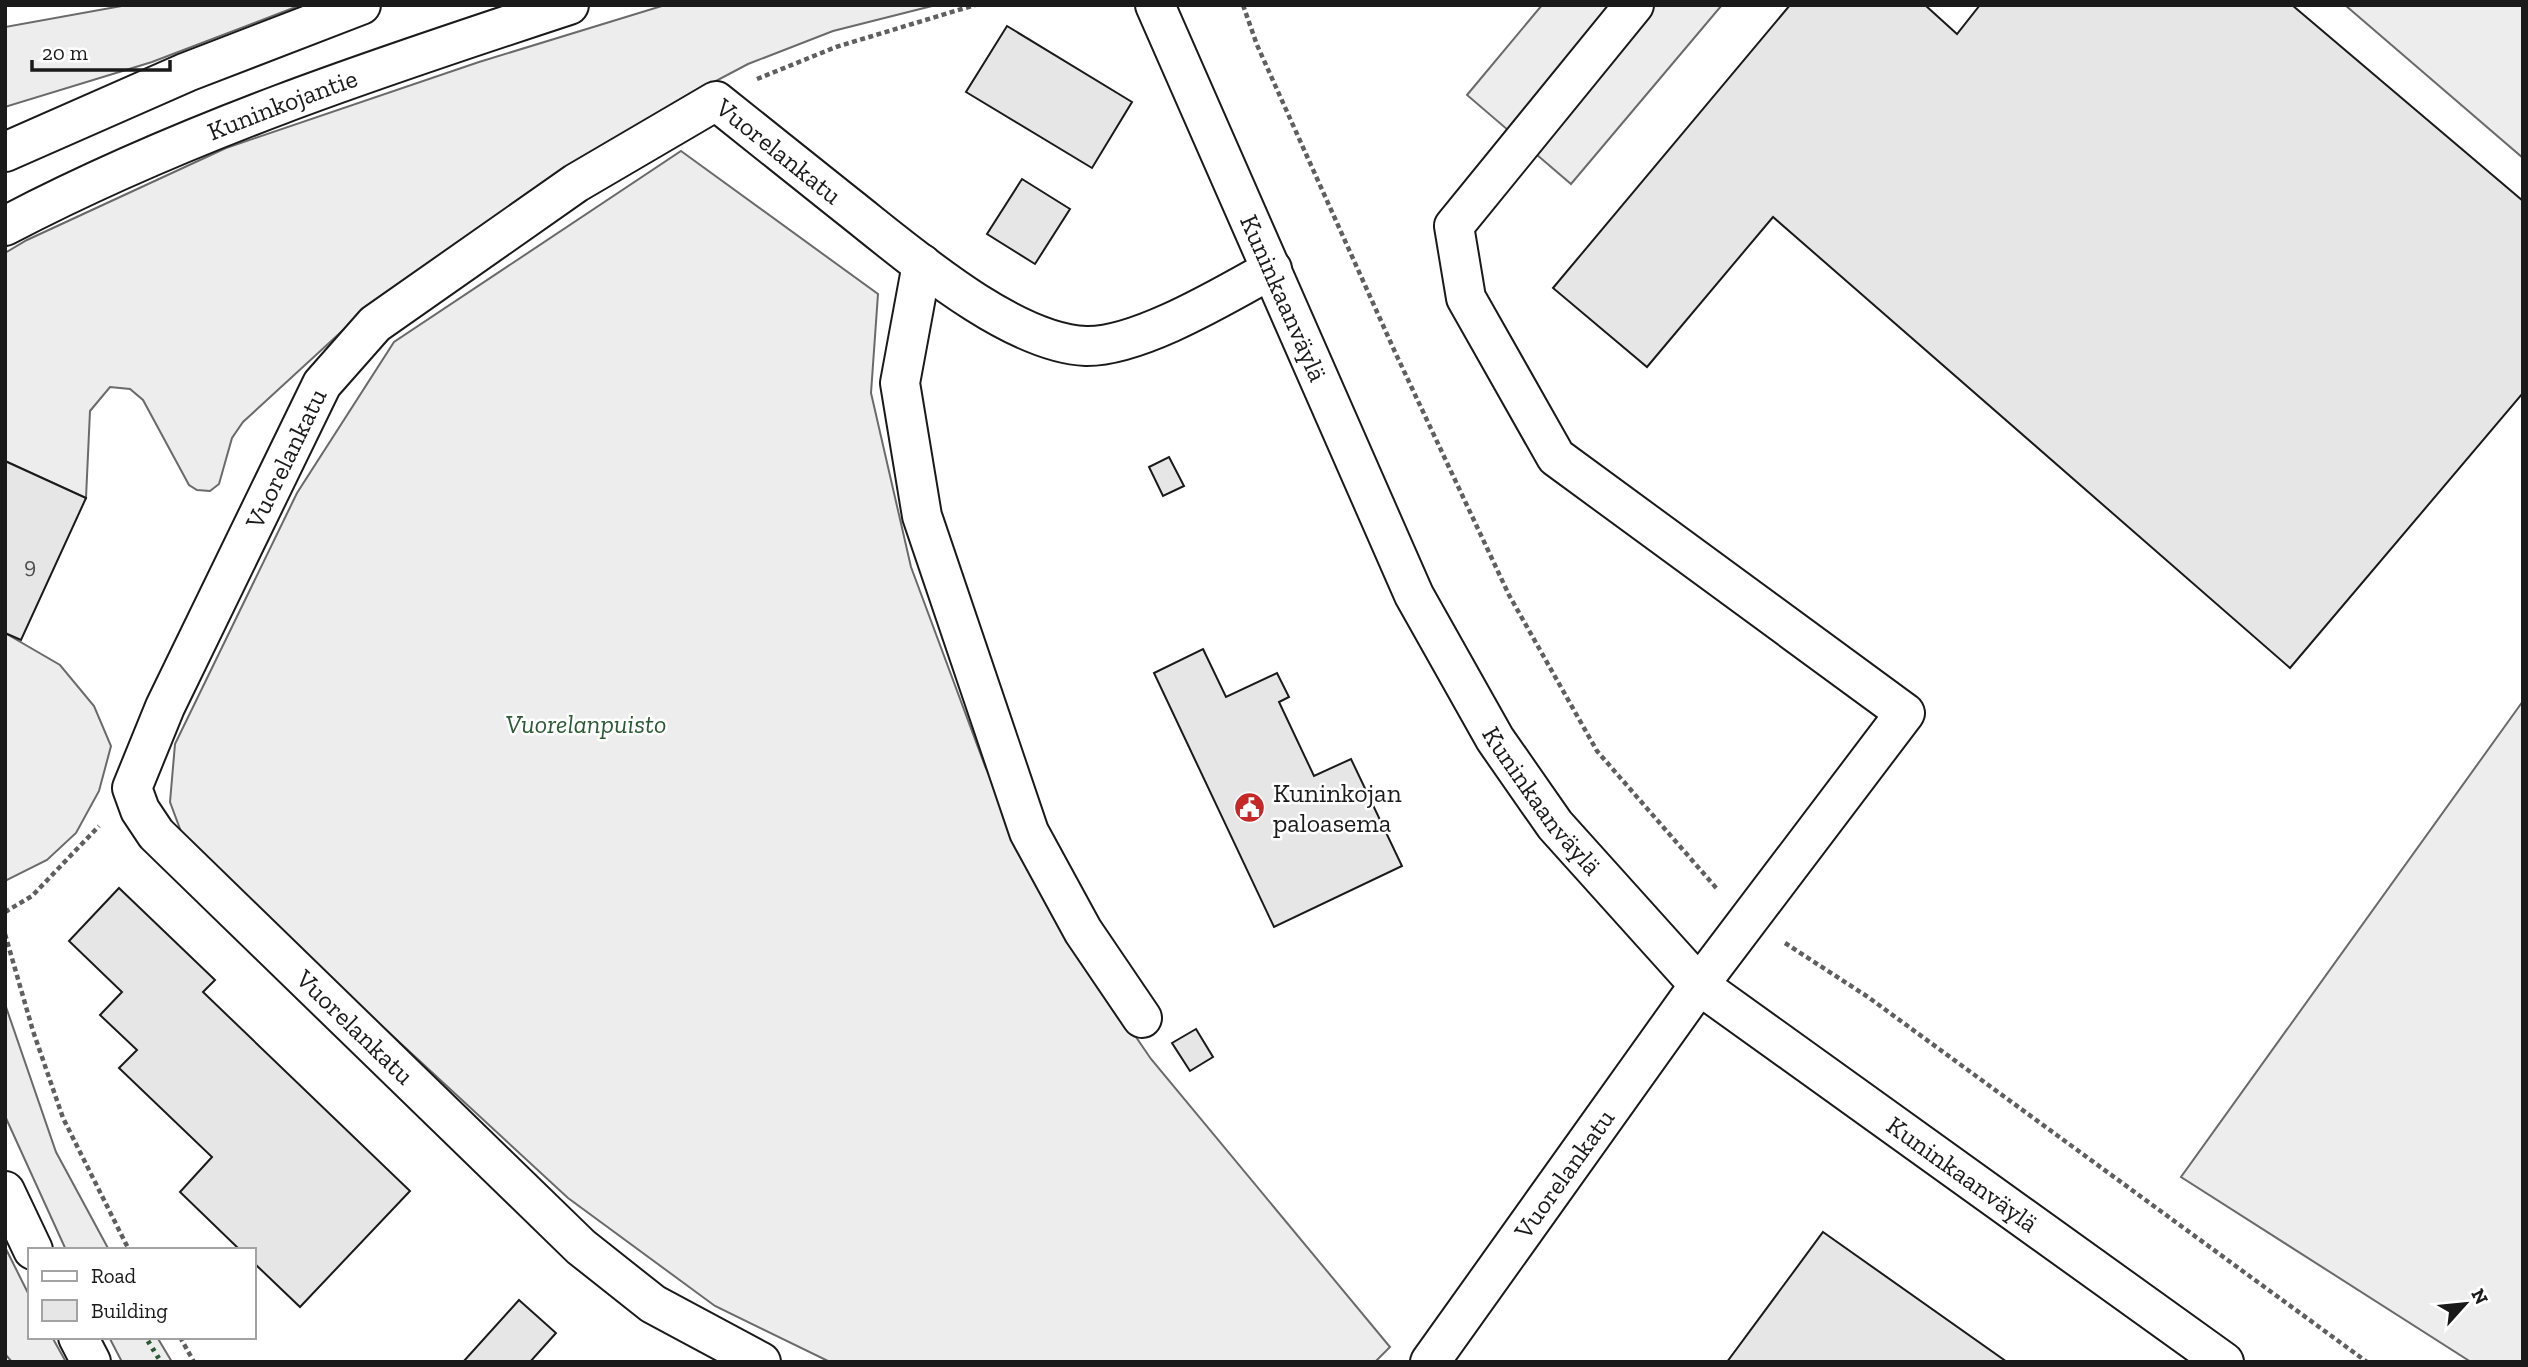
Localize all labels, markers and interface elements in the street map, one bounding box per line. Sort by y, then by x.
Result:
scale bar [32,28,170,72]
text: 20 m [42,40,88,65]
street label: Kuninkojantie [203,62,362,147]
street label: Vuorelankatu [709,91,848,211]
street label: Kuninkaanväylä [1233,210,1334,387]
street label: Vuorelankatu [238,383,334,535]
house number: 9 [24,551,36,579]
park label: Vuorelanpuisto [506,708,666,740]
street label: Kuninkaanväylä [1475,721,1609,882]
place label: Kuninkojan paloasema [1273,777,1402,839]
public building icon: Kuninkojan paloasema [1233,791,1267,825]
street label: Vuorelankatu [289,962,421,1091]
street label: Vuorelankatu [1506,1103,1622,1246]
street label: Kuninkaanväylä [1880,1109,2045,1240]
legend [28,1248,256,1339]
text: Road [91,1263,137,1288]
north arrow [2430,1269,2500,1339]
text: N [2466,1285,2493,1308]
text: Building [91,1298,168,1323]

